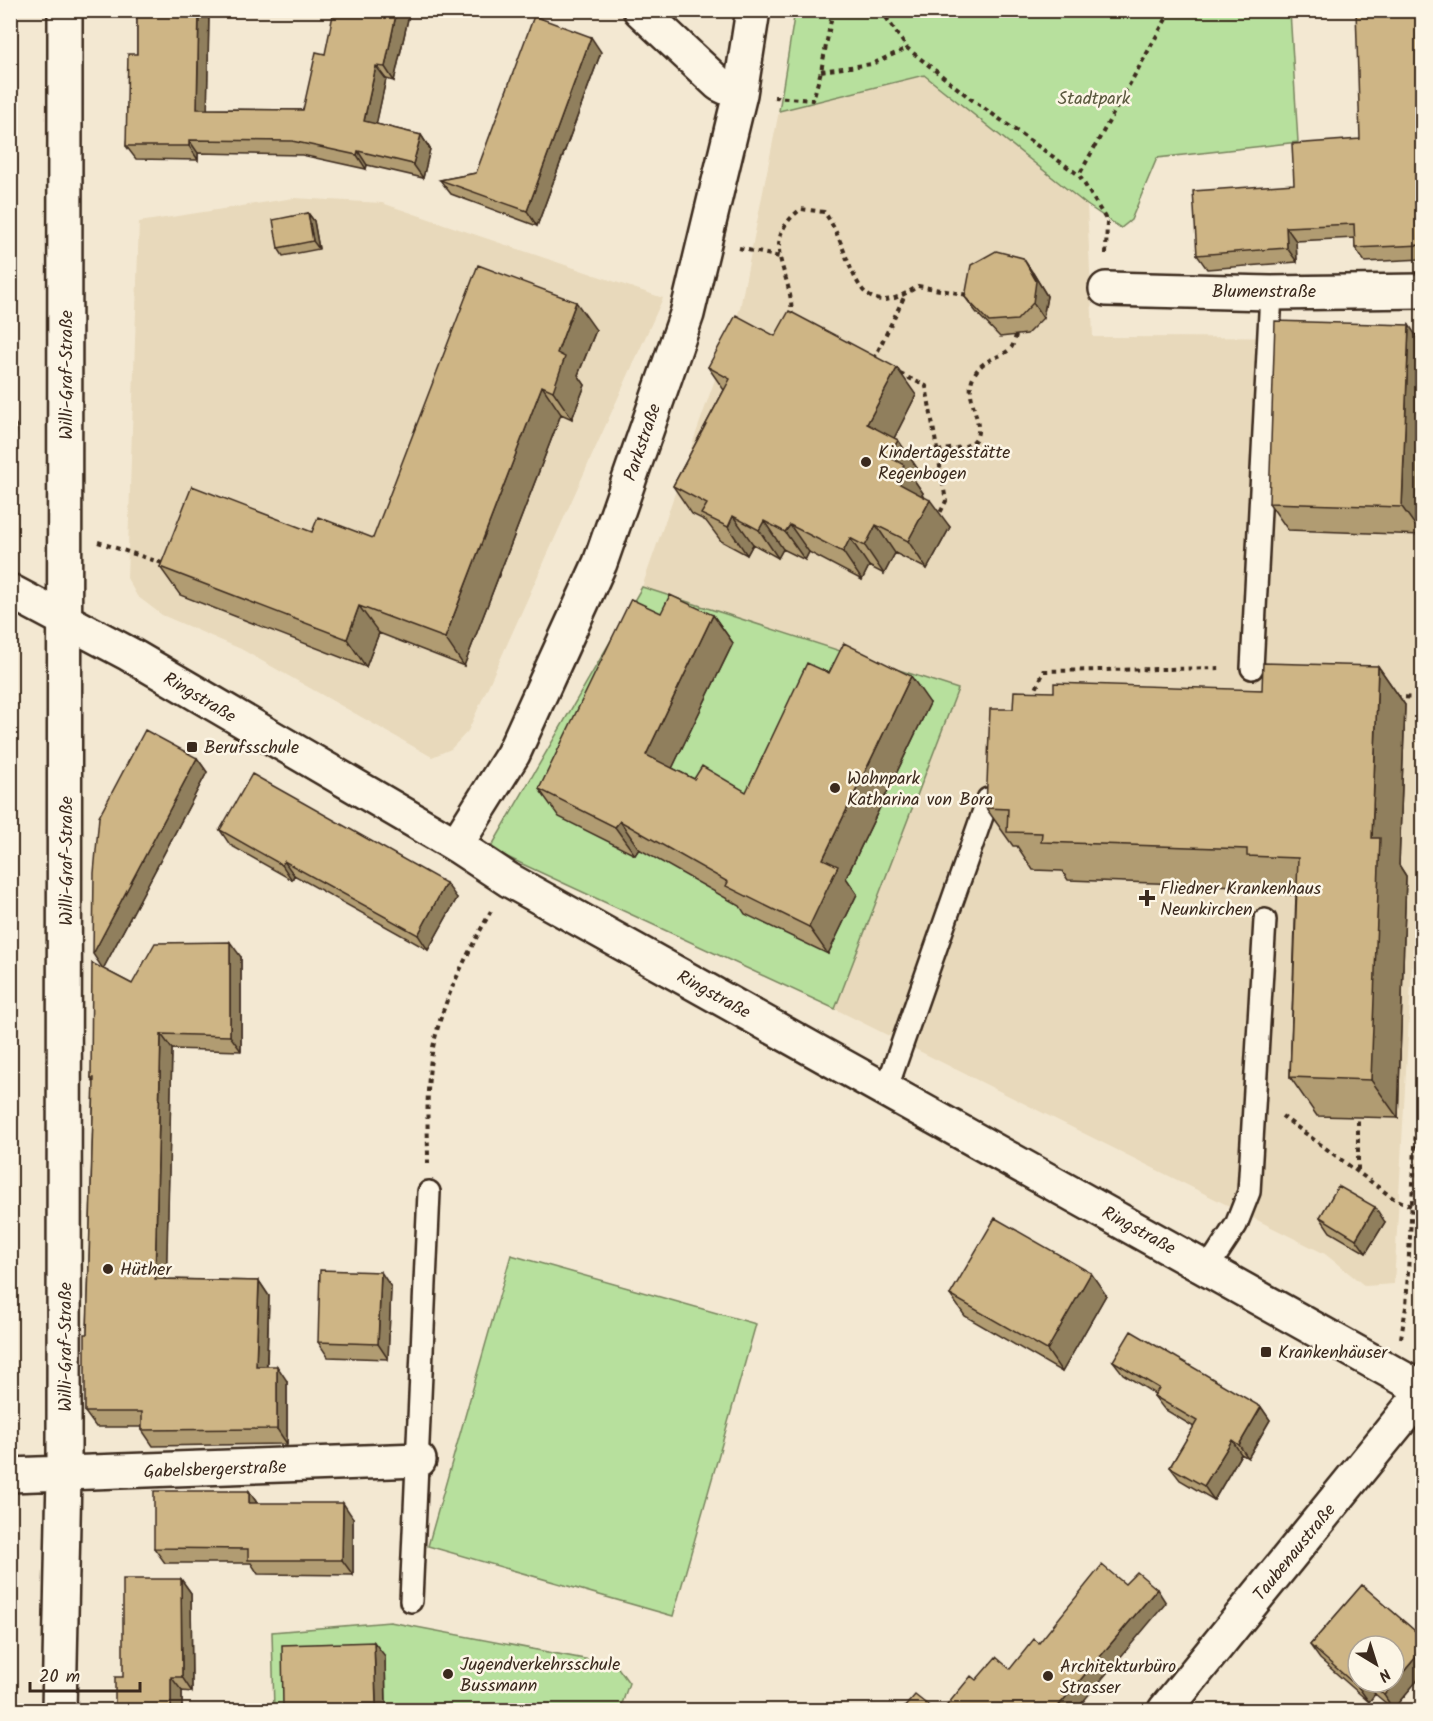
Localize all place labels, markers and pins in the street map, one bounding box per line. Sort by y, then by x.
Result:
place label: Kindertagesstätte Regenbogen [878,439,1010,489]
marker: Kindertagesstätte Regenbogen [859,455,873,469]
place label: Berufsschule [204,734,299,763]
marker: Berufsschule [185,740,199,754]
place label: Wohnpark Katharina von Bora [847,765,993,815]
marker: Wohnpark Katharina von Bora [828,781,842,795]
place label: Fliedner Krankenhaus Neunkirchen [1160,875,1322,925]
marker: Fliedner Krankenhaus Neunkirchen [1138,889,1156,907]
place label: Hüther [120,1256,172,1285]
marker: Hüther [101,1262,115,1276]
place label: Krankenhäuser [1278,1339,1388,1368]
marker: Krankenhäuser [1259,1345,1273,1359]
place label: Jugendverkehrsschule Bussmann [460,1651,620,1701]
place label: Architekturbüro Strasser [1060,1653,1176,1703]
marker: Jugendverkehrsschule Bussmann [441,1667,455,1681]
marker: Architekturbüro Strasser [1041,1669,1055,1683]

